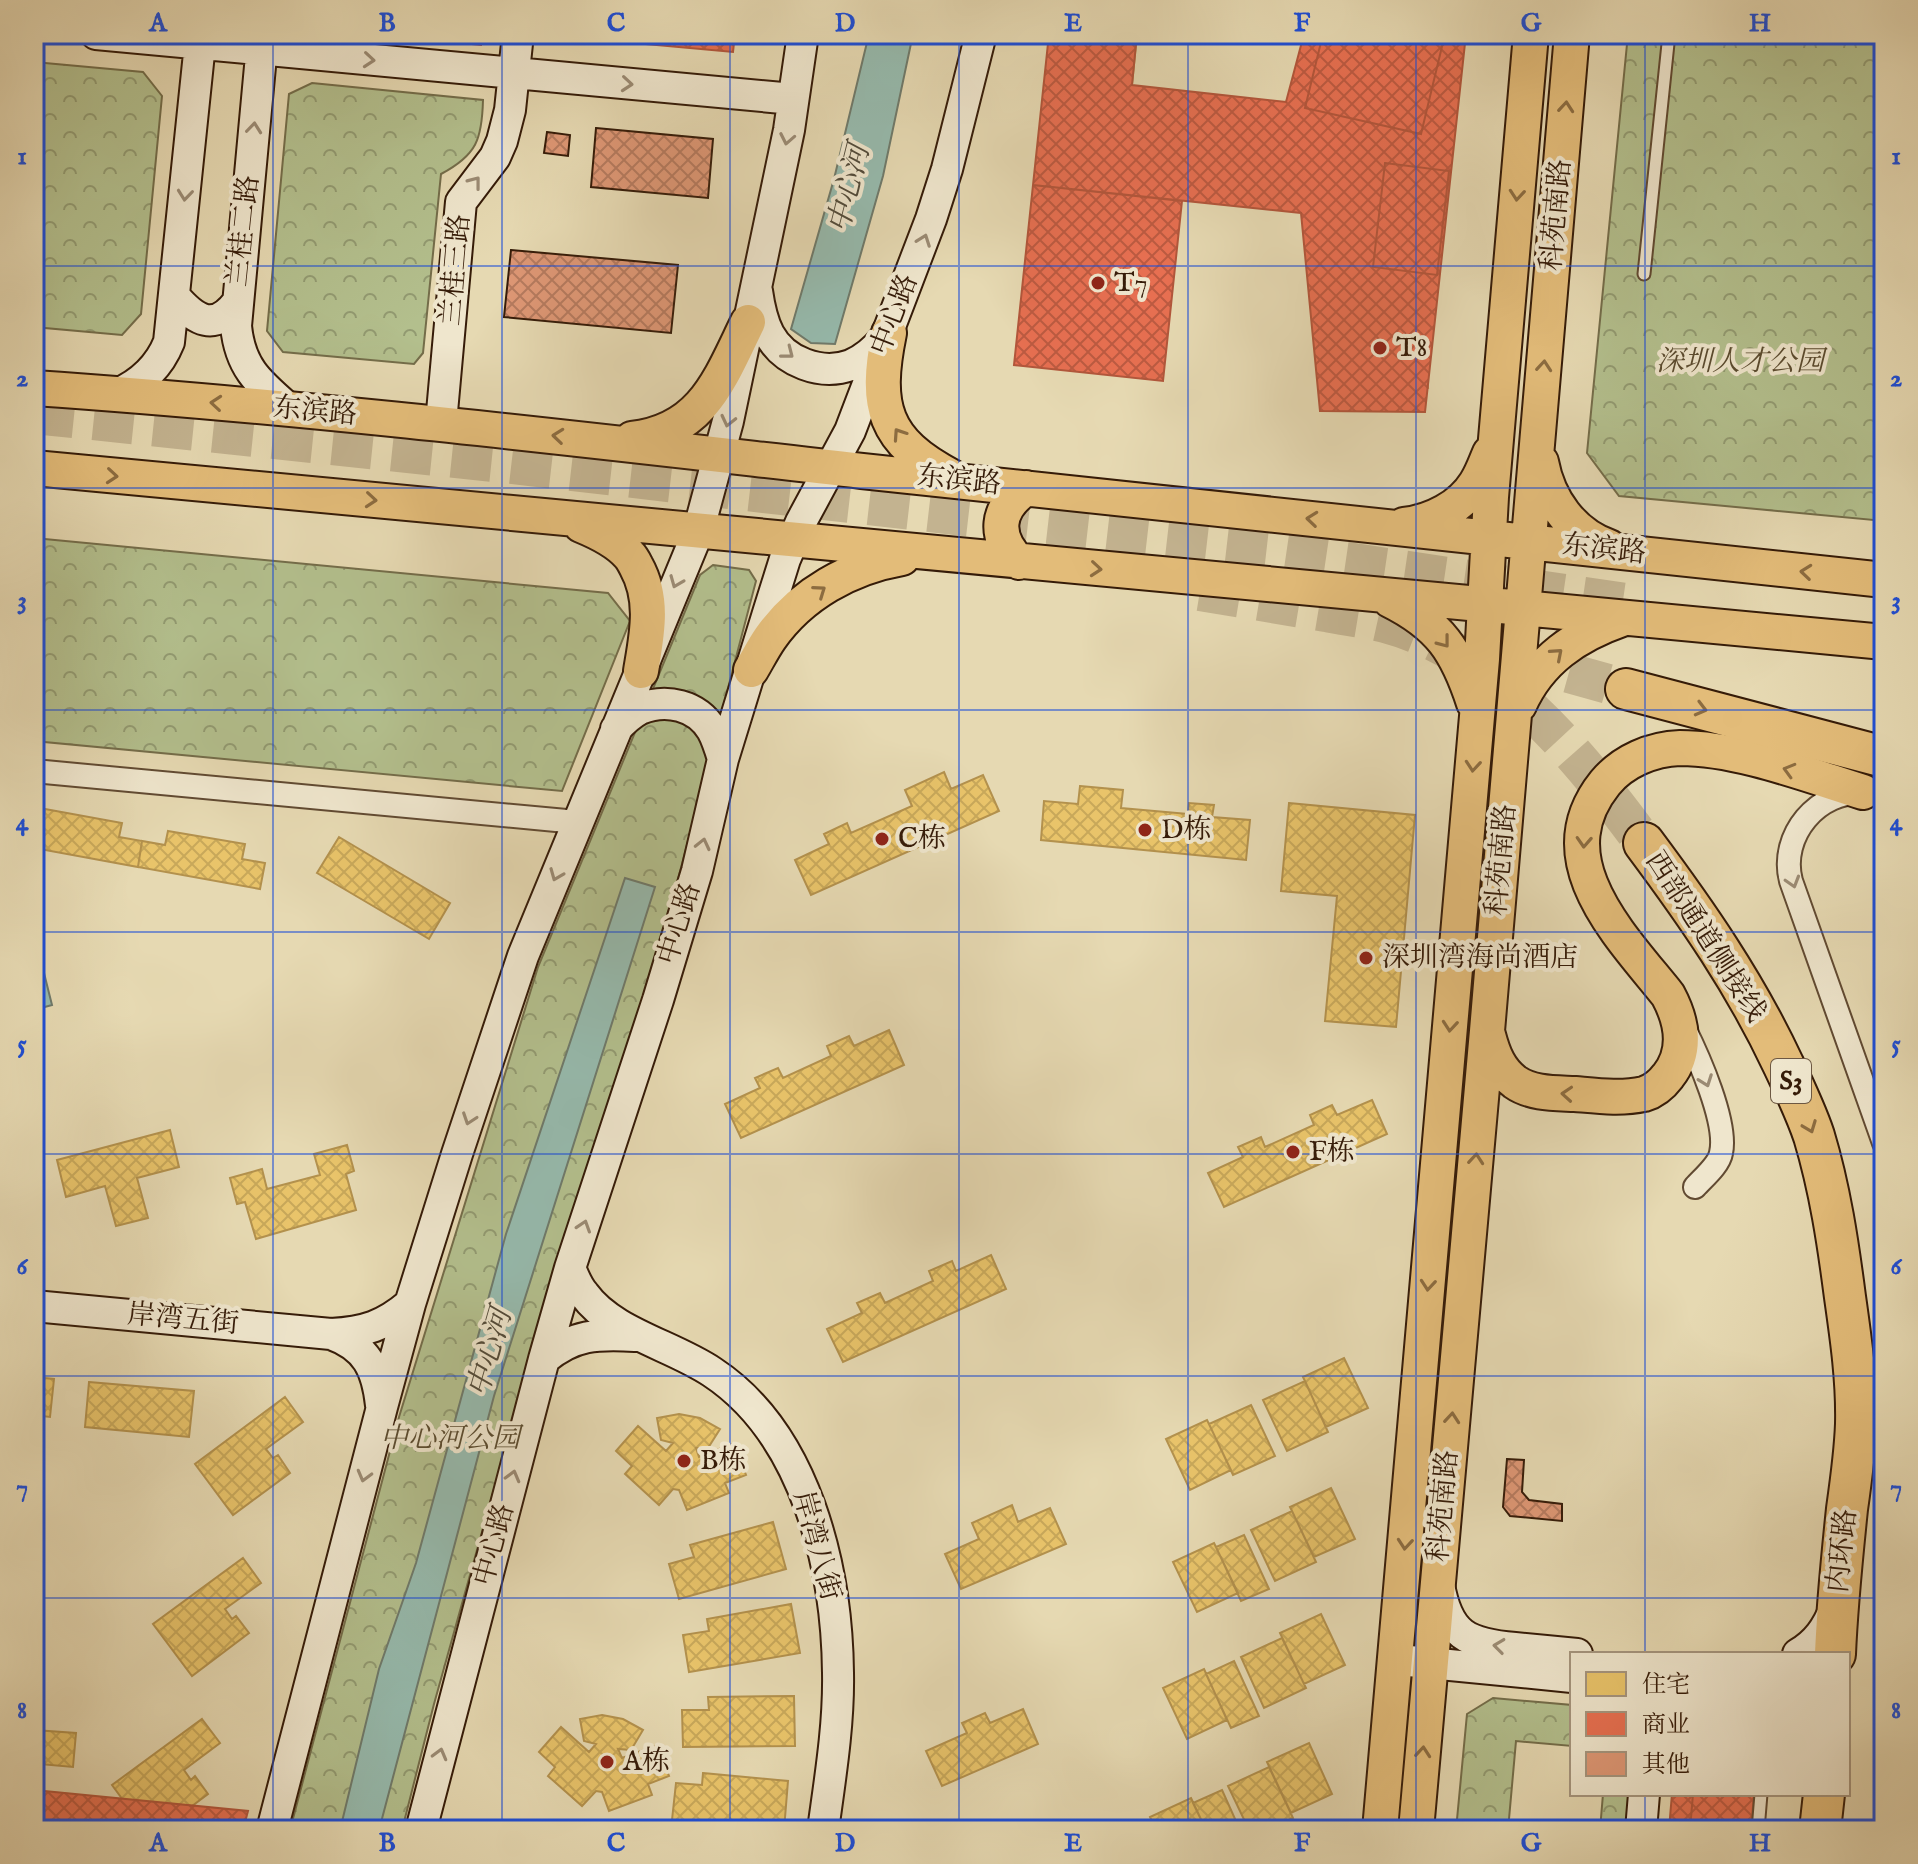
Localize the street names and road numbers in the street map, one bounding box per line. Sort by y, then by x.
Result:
street label: 科苑南路 [1535,158,1579,272]
street label: 兰桂二路 [221,173,267,289]
street label: 兰桂三路 [434,213,478,327]
street label: 中心路 [864,270,926,360]
street label: 东滨路 [272,391,358,433]
street label: 东滨路 [915,459,1003,503]
street label: 东滨路 [1560,528,1648,572]
street label: 科苑南路 [1480,803,1524,917]
street label: 西部通道侧接线 [1637,845,1773,1029]
street label: 中心路 [651,879,709,969]
road number: S3 [1771,1059,1811,1103]
street label: 岸湾五街 [126,1298,240,1342]
street label: 科苑南路 [1422,1449,1466,1563]
street label: 岸湾八街 [785,1487,847,1605]
street label: 中心路 [467,1500,523,1590]
street label: 内环路 [1821,1507,1865,1595]

